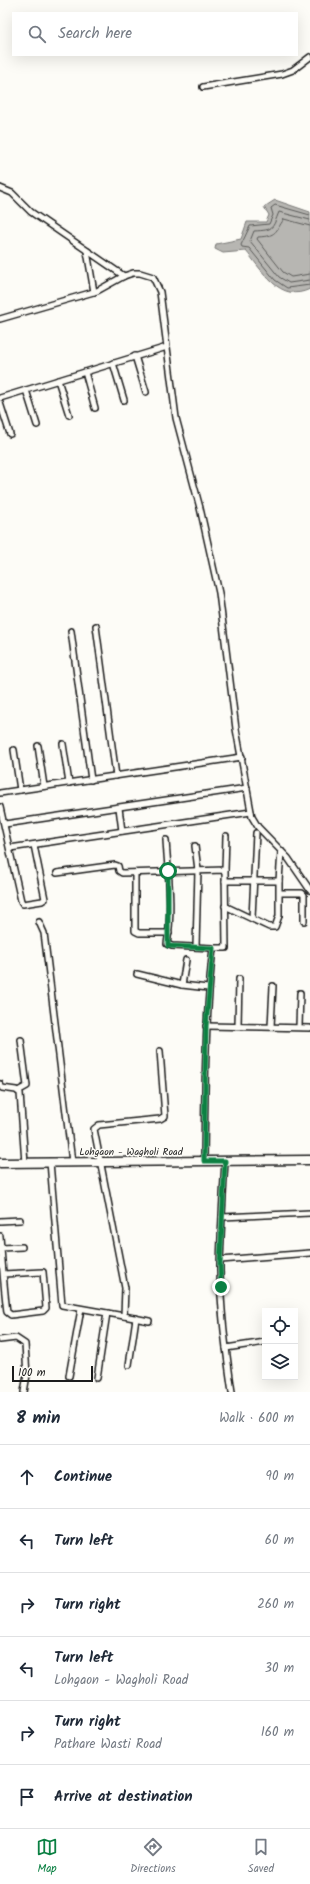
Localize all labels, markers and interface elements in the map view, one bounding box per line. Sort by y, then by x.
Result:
search box [12,12,298,56]
text: Search here [58,22,132,46]
icon: search [26,23,48,45]
route start [159,862,177,880]
street label: Lohgaon - Wagholi Road [79,1144,184,1160]
route end [212,1278,230,1296]
map controls [262,1308,298,1380]
button: locate [262,1308,298,1344]
button: layers [262,1344,298,1380]
scale bar [12,1364,93,1383]
text: 100 m [18,1364,46,1382]
text: 8 min [16,1405,60,1432]
text: Walk · 600 m [219,1408,294,1429]
text: Continue [54,1465,112,1489]
icon: ahead [16,1466,38,1488]
text: 90 m [266,1466,294,1487]
text: Turn left [54,1529,114,1553]
icon: left [16,1530,38,1552]
text: 60 m [265,1530,294,1551]
text: Turn right [54,1593,121,1617]
icon: right [16,1594,38,1616]
text: 260 m [257,1594,294,1615]
text: Turn left [54,1646,114,1670]
icon: left [16,1658,38,1680]
text: 30 m [265,1658,294,1679]
text: Lohgaon - Wagholi Road [54,1670,188,1691]
text: Turn right [54,1710,121,1734]
icon: right [16,1722,38,1744]
text: 160 m [261,1722,294,1743]
text: Pathare Wasti Road [54,1734,162,1755]
text: Arrive at destination [54,1785,193,1809]
icon: arrive [16,1786,38,1808]
tab: Map [36,1836,58,1878]
tab: Directions [130,1836,176,1878]
tab: Saved [248,1836,274,1878]

